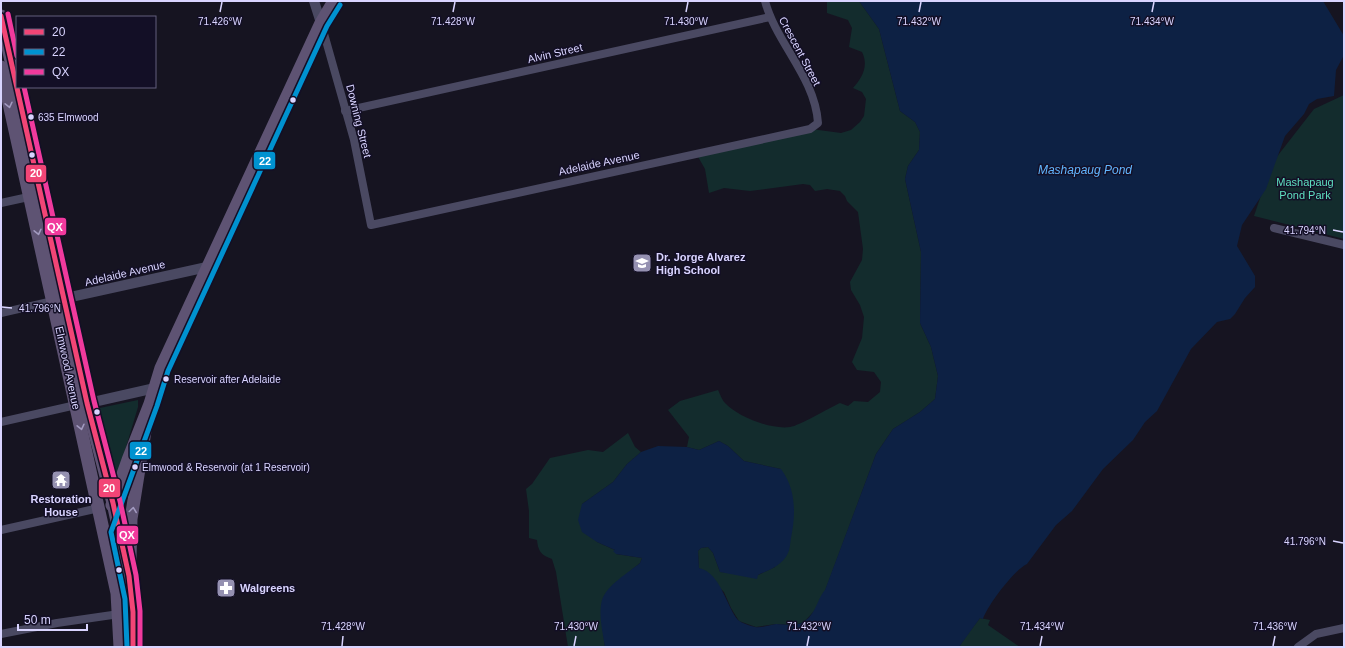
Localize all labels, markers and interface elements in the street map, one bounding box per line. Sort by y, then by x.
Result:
street label: Crescent Street [777,14,823,88]
legend [16,16,156,88]
text: 71.426°W [198,16,243,27]
text: 71.428°W [431,16,476,27]
text: 71.430°W [664,16,709,27]
text: 71.432°W [897,16,942,27]
text: 71.434°W [1130,16,1175,27]
text: 20 [52,25,66,39]
street label: Alvin Street [526,41,584,65]
text: 22 [52,45,66,59]
text: QX [52,65,69,79]
street label: Downing Street [344,83,374,159]
unlabelled marker [288,95,298,105]
one-way arrow [5,102,13,108]
marker: 635 Elmwood [26,112,36,122]
place label: 635 Elmwood [38,112,99,123]
street label: Adelaide Avenue [557,149,641,177]
unlabelled marker [27,150,37,160]
line badge: 22 [253,151,276,170]
text: 22 [259,155,271,167]
water label: Mashapaug Pond [1038,163,1132,177]
line badge: 20 [25,164,47,183]
text: 20 [30,167,42,179]
park label: Mashapaug Pond Park [1276,176,1334,201]
line badge: QX [44,217,67,236]
text: QX [47,221,64,233]
text: 41.794°N [1284,225,1326,236]
one-way arrow [33,229,41,235]
place label: Dr. Jorge Alvarez High School [656,251,746,276]
school or university icon: Dr. Jorge Alvarez High School [631,252,653,274]
street label: Adelaide Avenue [84,258,166,288]
text: 41.796°N [19,303,61,314]
street label: Elmwood Avenue [53,325,83,411]
marker: Reservoir after Adelaide [161,374,171,384]
place label: Reservoir after Adelaide [174,374,281,385]
unlabelled marker [92,407,102,417]
one-way arrow [77,424,85,430]
line badge: 22 [129,441,152,460]
text: 22 [135,445,147,457]
marker: Elmwood & Reservoir (at 1 Reservoir) [130,462,140,472]
place label: Elmwood & Reservoir (at 1 Reservoir) [142,462,310,473]
temple icon: Restoration House [50,469,72,491]
line badge: 20 [98,478,121,498]
text: 20 [103,482,115,494]
place label: Restoration House [30,493,92,518]
one-way arrow [128,507,137,513]
line badge: QX [116,525,139,545]
text: QX [119,529,136,541]
text: 41.796°N [1284,536,1326,547]
unlabelled marker [114,565,124,575]
pharmacy icon: Walgreens [215,577,237,599]
place label: Walgreens [240,582,295,594]
scale bar [18,606,87,632]
text: 50 m [24,613,51,627]
text: 71.428°W [321,621,366,632]
text: 71.430°W [554,621,599,632]
text: 71.432°W [787,621,832,632]
text: 71.434°W [1020,621,1065,632]
text: 71.436°W [1253,621,1298,632]

